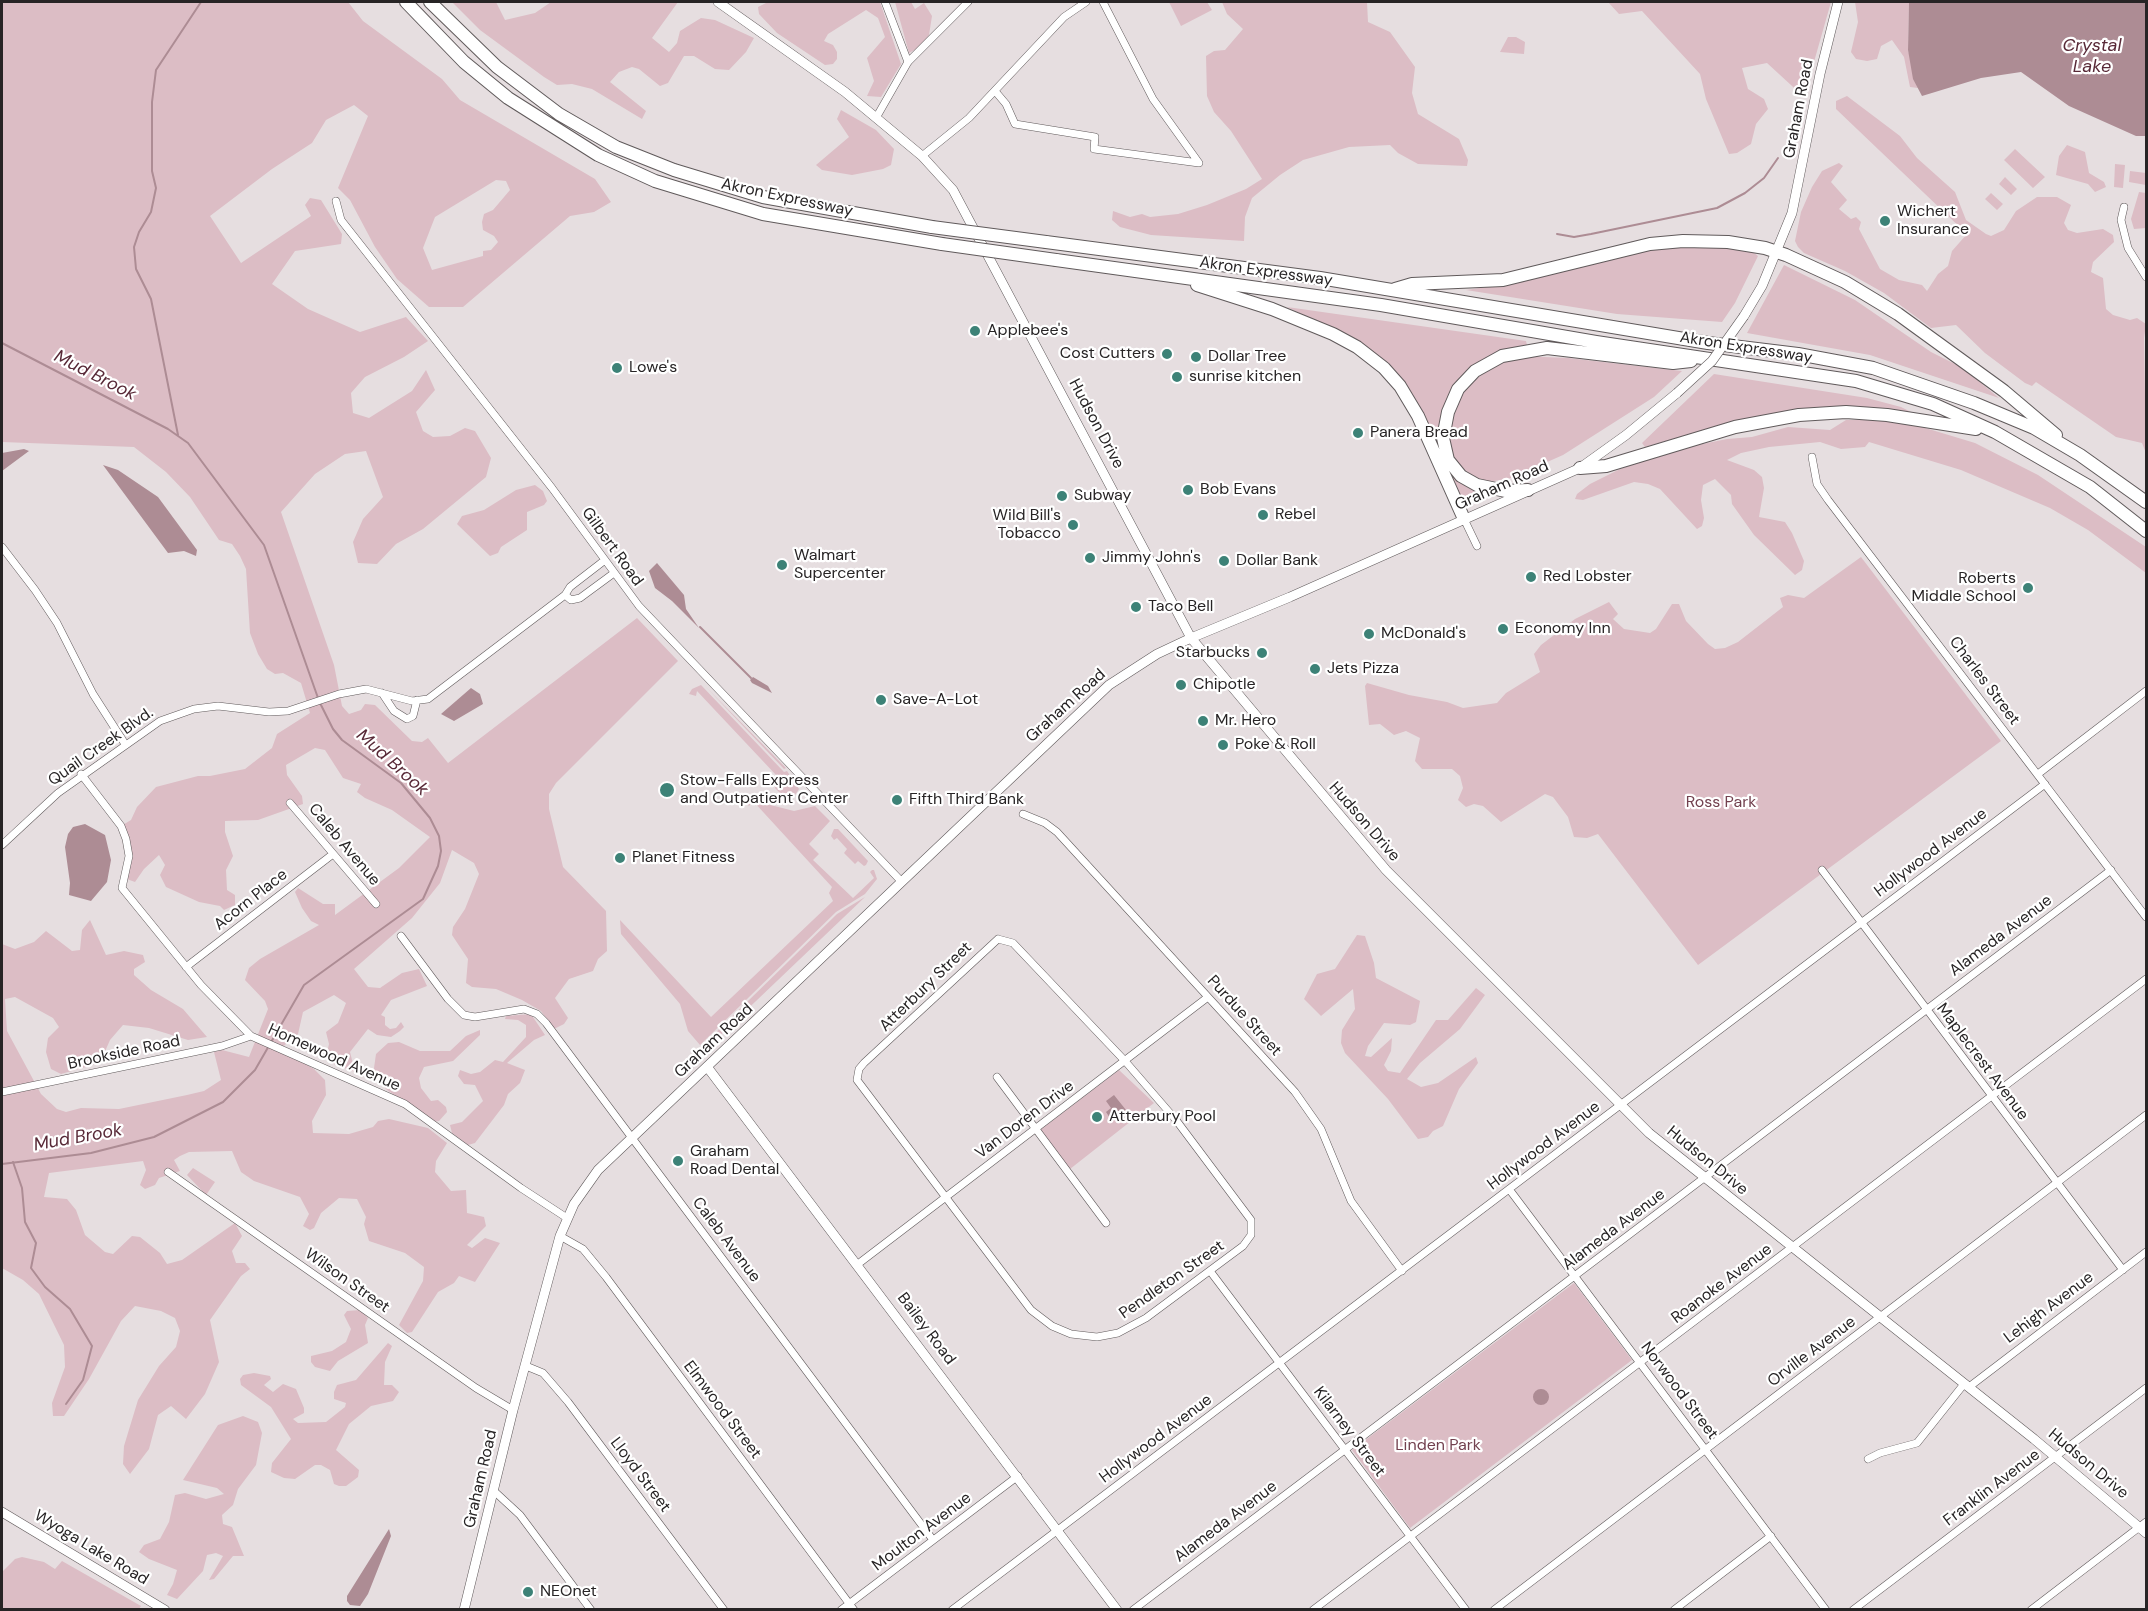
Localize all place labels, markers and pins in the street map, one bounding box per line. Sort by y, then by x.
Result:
place label: Wichert Insurance [1897,202,1969,240]
marker: Wichert Insurance [1878,214,1892,228]
place label: Applebee's [987,321,1068,341]
marker: Applebee's [968,324,982,338]
place label: Cost Cutters [1060,344,1155,364]
marker: Cost Cutters [1160,347,1174,361]
place label: Dollar Tree [1208,347,1286,367]
marker: Dollar Tree [1189,350,1203,364]
place label: Lowe's [629,358,677,378]
marker: Lowe's [610,361,624,375]
place label: sunrise kitchen [1189,367,1301,387]
marker: sunrise kitchen [1170,370,1184,384]
place label: Panera Bread [1370,423,1468,443]
marker: Panera Bread [1351,426,1365,440]
place label: Bob Evans [1200,480,1276,500]
marker: Bob Evans [1181,483,1195,497]
place label: Subway [1074,486,1131,506]
marker: Subway [1055,489,1069,503]
place label: Rebel [1275,505,1316,525]
place label: Wild Bill's Tobacco [993,506,1061,544]
marker: Rebel [1256,508,1270,522]
marker: Wild Bill's Tobacco [1066,518,1080,532]
place label: Walmart Supercenter [794,546,886,584]
place label: Jimmy John's [1102,548,1201,568]
marker: Jimmy John's [1083,551,1097,565]
place label: Dollar Bank [1236,551,1318,571]
marker: Dollar Bank [1217,554,1231,568]
marker: Walmart Supercenter [775,558,789,572]
place label: Red Lobster [1543,567,1632,587]
place label: Roberts Middle School [1912,569,2016,607]
marker: Red Lobster [1524,570,1538,584]
marker: Roberts Middle School [2021,581,2035,595]
place label: Taco Bell [1148,597,1213,617]
marker: Taco Bell [1129,600,1143,614]
place label: Economy Inn [1515,619,1611,639]
marker: Economy Inn [1496,622,1510,636]
place label: McDonald's [1381,624,1466,644]
marker: McDonald's [1362,627,1376,641]
place label: Starbucks [1176,643,1250,663]
marker: Starbucks [1255,646,1269,660]
place label: Jets Pizza [1327,659,1399,679]
marker: Jets Pizza [1308,662,1322,676]
place label: Chipotle [1193,675,1256,695]
marker: Chipotle [1174,678,1188,692]
place label: Save-A-Lot [893,690,978,710]
marker: Save-A-Lot [874,693,888,707]
place label: Mr. Hero [1215,711,1276,731]
marker: Mr. Hero [1196,714,1210,728]
place label: Poke & Roll [1235,735,1316,755]
marker: Poke & Roll [1216,738,1230,752]
place label: Stow-Falls Express and Outpatient Center [680,771,848,809]
marker: Stow-Falls Express and Outpatient Center [658,781,676,799]
place label: Fifth Third Bank [909,790,1024,810]
marker: Fifth Third Bank [890,793,904,807]
place label: Planet Fitness [632,848,735,868]
marker: Planet Fitness [613,851,627,865]
place label: Atterbury Pool [1109,1107,1216,1127]
marker: Atterbury Pool [1090,1110,1104,1124]
place label: Graham Road Dental [690,1142,779,1180]
marker: Graham Road Dental [671,1154,685,1168]
place label: NEOnet [540,1582,597,1602]
marker: NEOnet [521,1585,535,1599]

